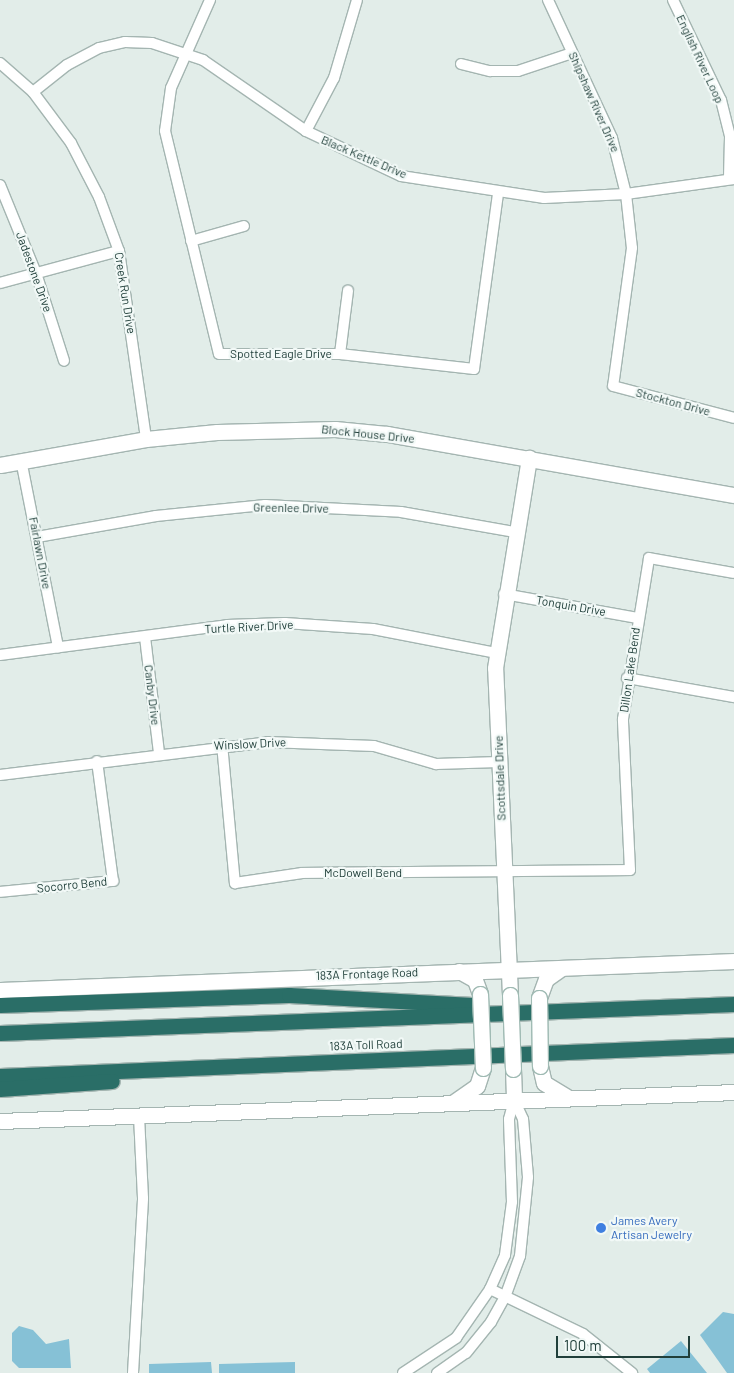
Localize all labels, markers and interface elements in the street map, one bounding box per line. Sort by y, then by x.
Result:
street label: English River Loop [673,12,727,106]
street label: Shipshaw River Drive [565,50,623,154]
street label: Black Kettle Drive [319,132,409,182]
street label: Jadestone Drive [13,230,55,314]
street label: Creek Run Drive [111,251,139,335]
street label: Spotted Eagle Drive [230,347,332,361]
street label: Stockton Drive [634,385,712,419]
street label: Block House Drive [321,422,415,446]
street label: Greenlee Drive [253,500,329,516]
street label: Fairlawn Drive [26,516,54,590]
street label: Tonquin Drive [535,593,607,619]
street label: Turtle River Drive [204,617,294,637]
street label: Dillon Lake Bend [617,627,643,713]
street label: Canby Drive [141,664,163,726]
street label: Winslow Drive [213,735,287,753]
street label: Scottsdale Drive [491,735,509,821]
street label: McDowell Bend [324,866,402,880]
street label: Socorro Bend [36,874,108,896]
street label: 183A Frontage Road [316,965,418,983]
street label: 183A Toll Road [329,1037,403,1053]
place label: James Avery Artisan Jewelry [611,1214,692,1242]
marker: James Avery Artisan Jewelry [595,1222,607,1234]
scale bar [559,1326,693,1358]
text: 100 m [564,1336,602,1354]

